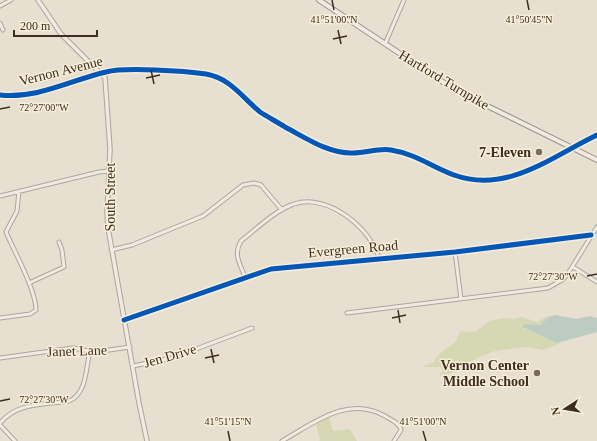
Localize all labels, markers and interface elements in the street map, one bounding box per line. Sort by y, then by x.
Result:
scale bar [14,12,97,38]
text: 41°51'00"N [310,14,358,25]
text: 41°50'45"N [505,14,553,25]
text: 200 m [20,19,51,33]
street label: Hartford Turnpike [396,47,492,113]
street label: Vernon Avenue [18,53,104,89]
text: 72°27'00"W [19,102,69,113]
place label: 7-Eleven [479,145,531,160]
marker: 7-Eleven [534,147,544,157]
street label: South Street [103,162,118,231]
street label: Evergreen Road [307,238,399,260]
text: 72°27'30"W [528,271,578,282]
street label: Jen Drive [142,341,198,371]
street label: Janet Lane [47,342,107,360]
place label: Vernon Center Middle School [440,358,529,389]
marker: Vernon Center Middle School [532,368,542,378]
north arrow [545,389,585,429]
text: 72°27'30"W [19,394,69,405]
text: N [549,406,562,416]
text: 41°51'15"N [204,416,252,427]
text: 41°51'00"N [399,416,447,427]

